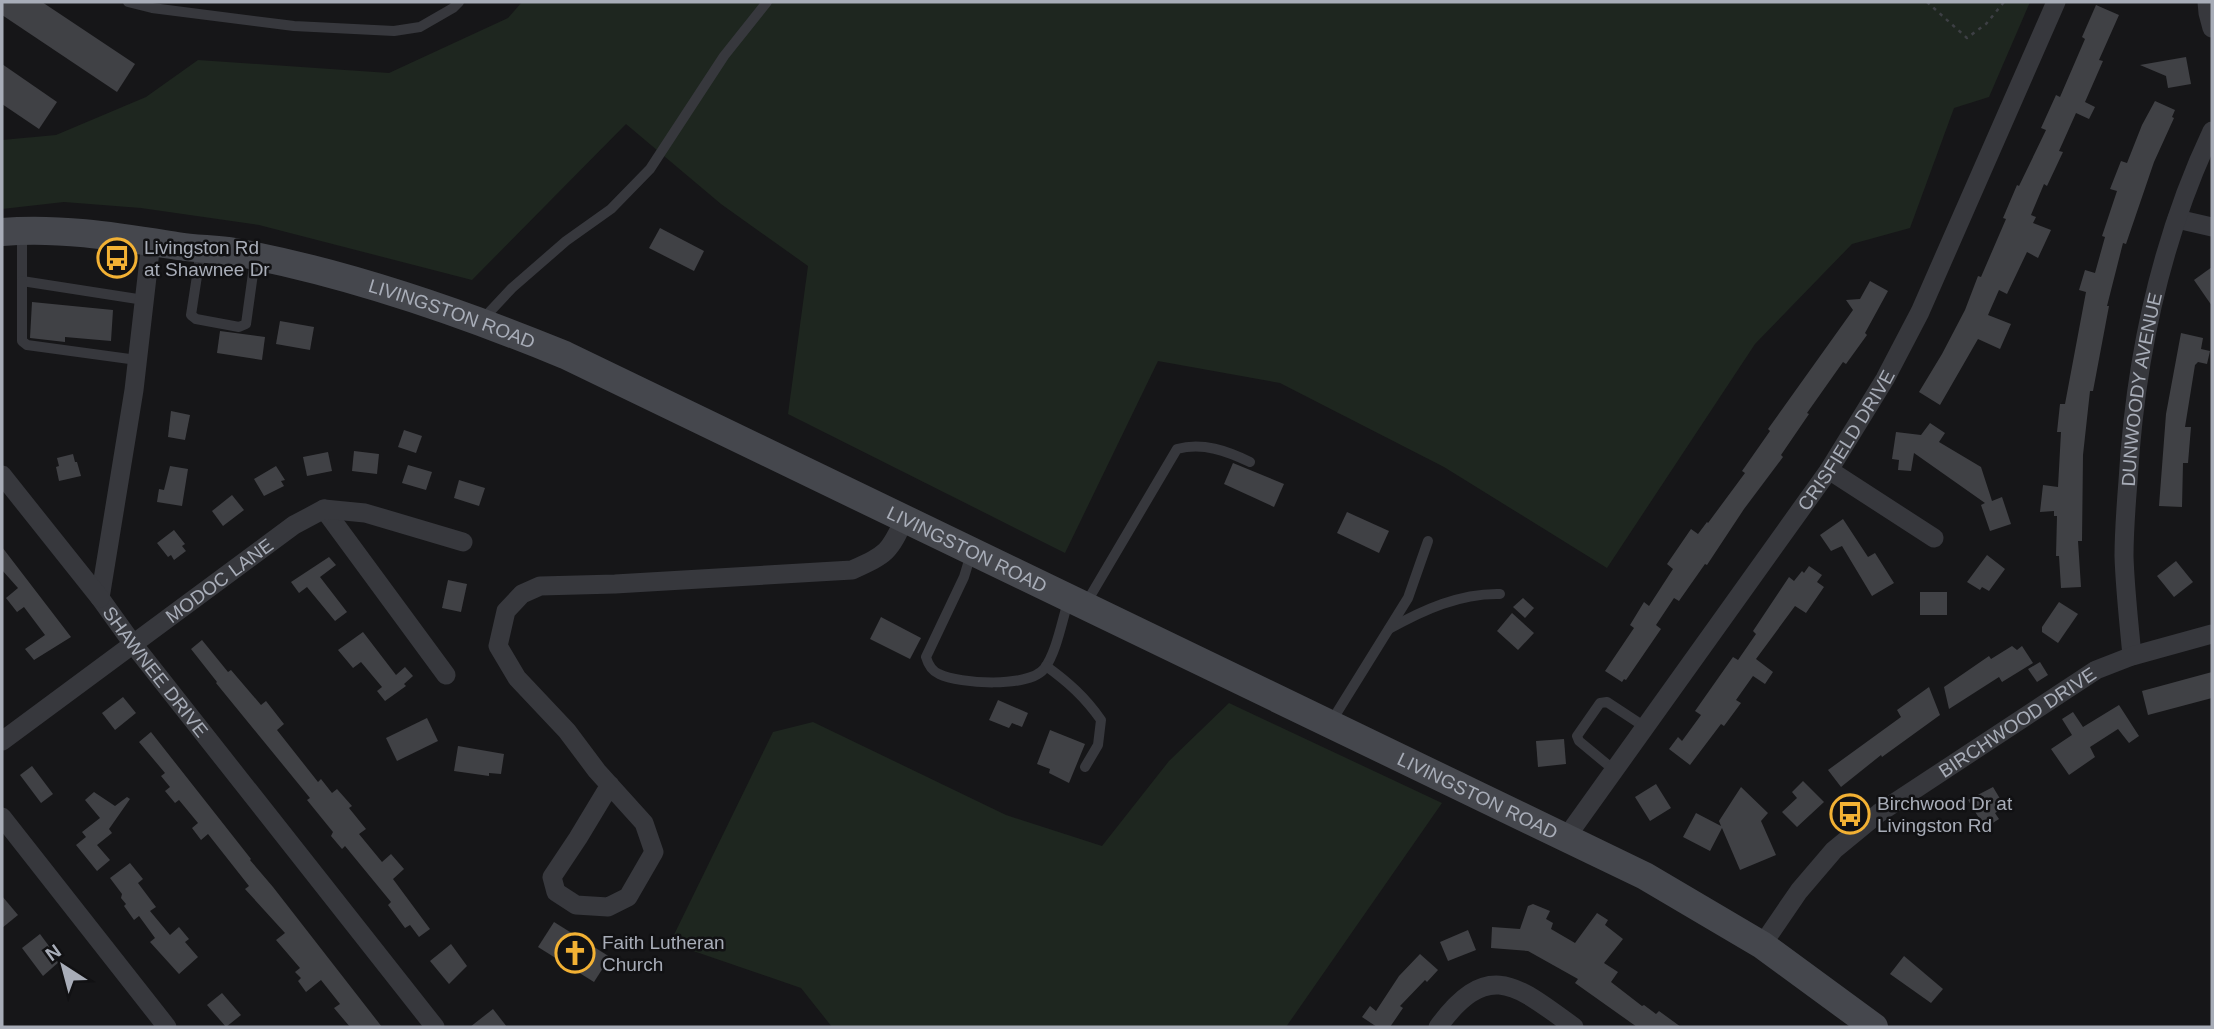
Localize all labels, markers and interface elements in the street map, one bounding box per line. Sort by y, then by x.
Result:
bus stop icon: Livingston Rd at Shawnee Dr [96,237,138,279]
place label: Livingston Rd at Shawnee Dr [144,237,270,280]
street label: LIVINGSTON ROAD [366,275,538,353]
street label: DUNWOODY AVENUE [2118,290,2166,487]
street label: CRISFIELD DRIVE [1793,367,1899,515]
street label: LIVINGSTON ROAD [883,502,1050,597]
street label: MODOC LANE [162,534,277,627]
street label: SHAWNEE DRIVE [99,603,212,741]
street label: BIRCHWOOD DRIVE [1935,663,2100,782]
street label: LIVINGSTON ROAD [1394,748,1561,843]
bus stop icon: Birchwood Dr at Livingston Rd [1829,793,1871,835]
place label: Birchwood Dr at Livingston Rd [1877,793,2013,836]
north arrow [28,931,98,1001]
church icon: Faith Lutheran Church [554,932,596,974]
place label: Faith Lutheran Church [602,932,725,975]
text: N [42,940,65,965]

